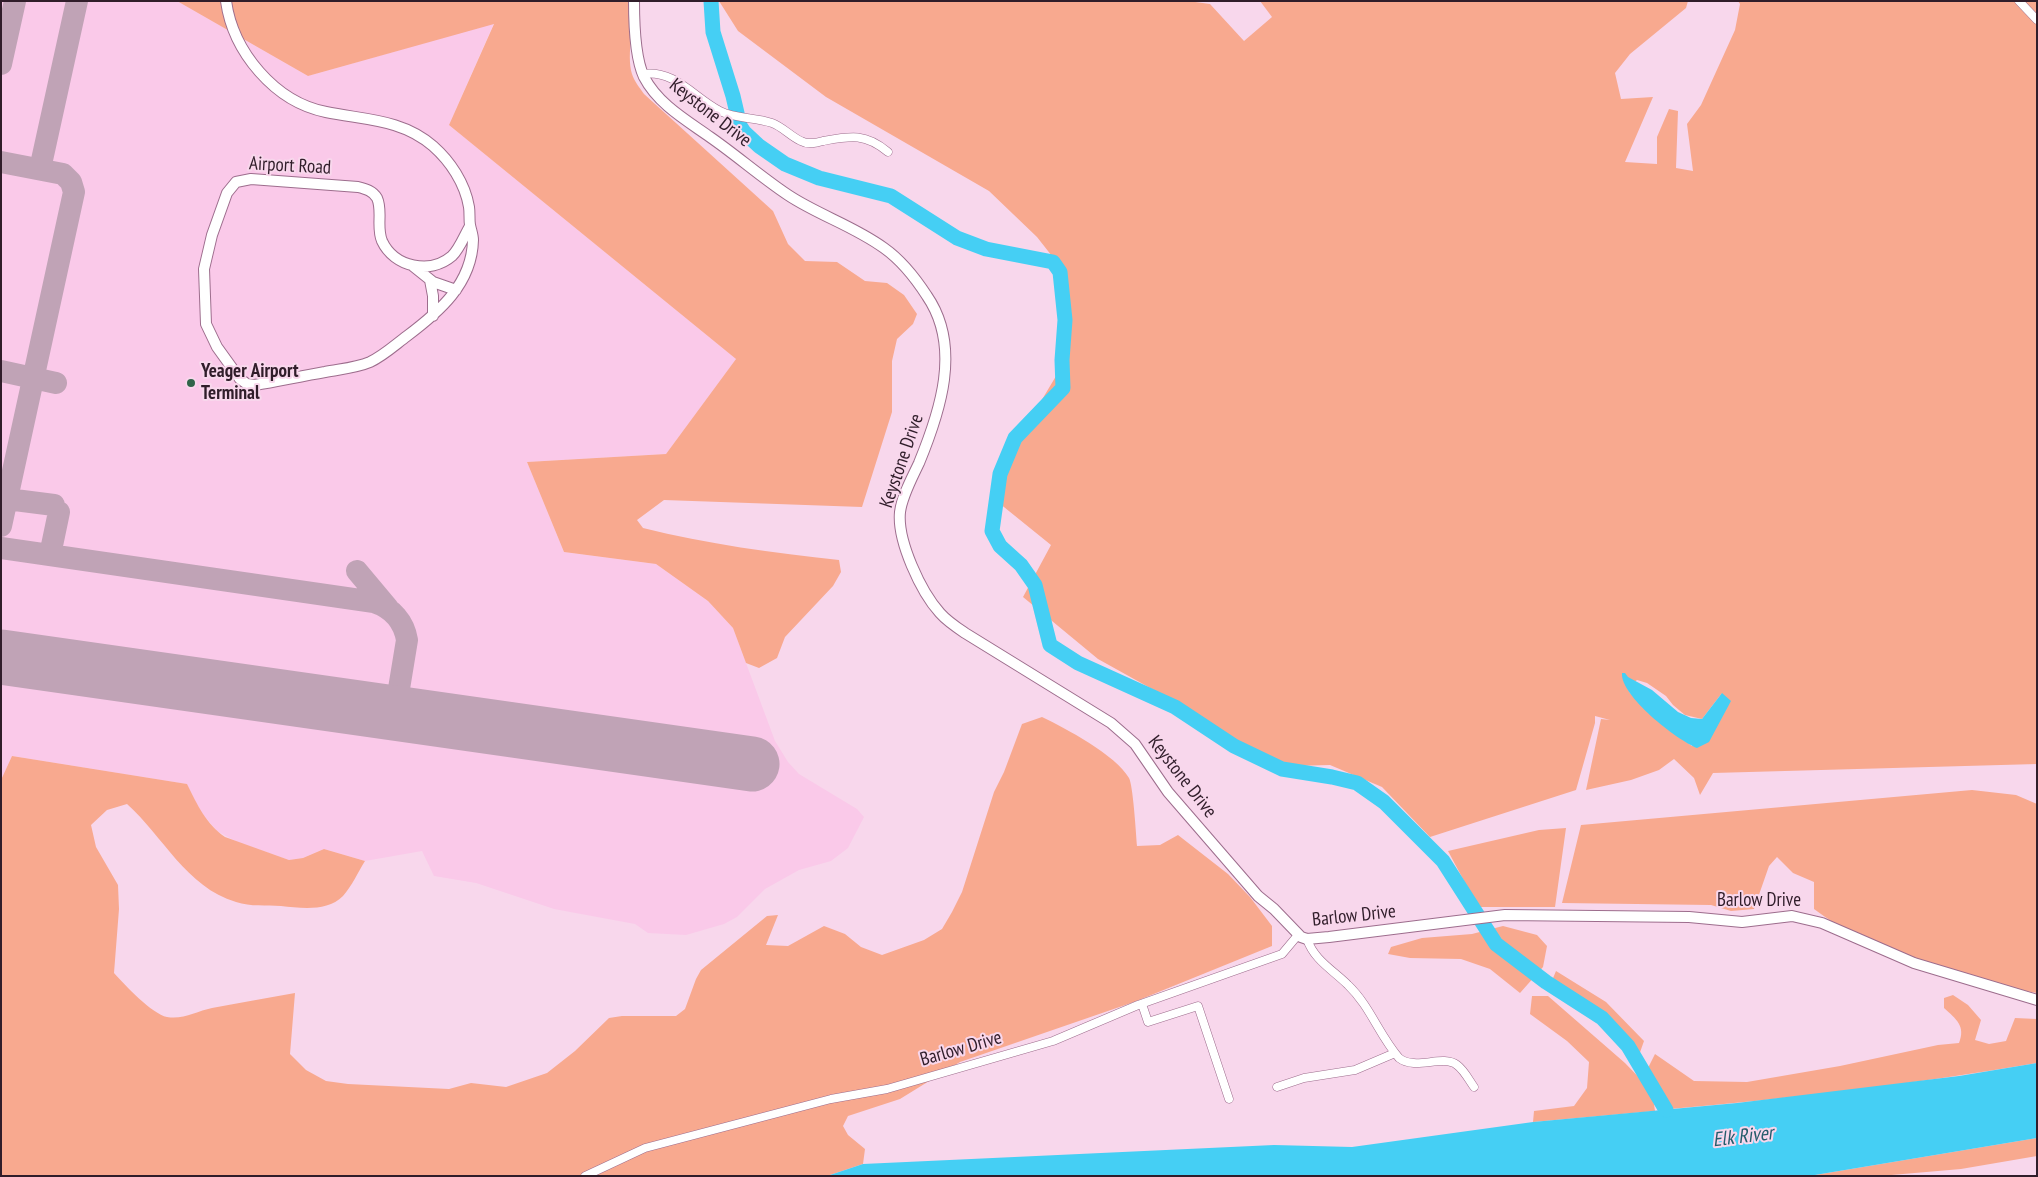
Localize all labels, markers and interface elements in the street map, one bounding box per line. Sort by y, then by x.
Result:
street label: Keystone Drive [664,74,756,152]
street label: Airport Road [248,152,332,180]
place label: Yeager Airport Terminal [201,361,299,405]
marker: Yeager Airport Terminal [185,377,197,389]
street label: Keystone Drive [875,411,929,511]
street label: Keystone Drive [1143,731,1221,823]
street label: Barlow Drive [1717,890,1801,912]
street label: Barlow Drive [1311,900,1397,932]
street label: Barlow Drive [917,1026,1005,1072]
water label: Elk River [1711,1121,1775,1153]

